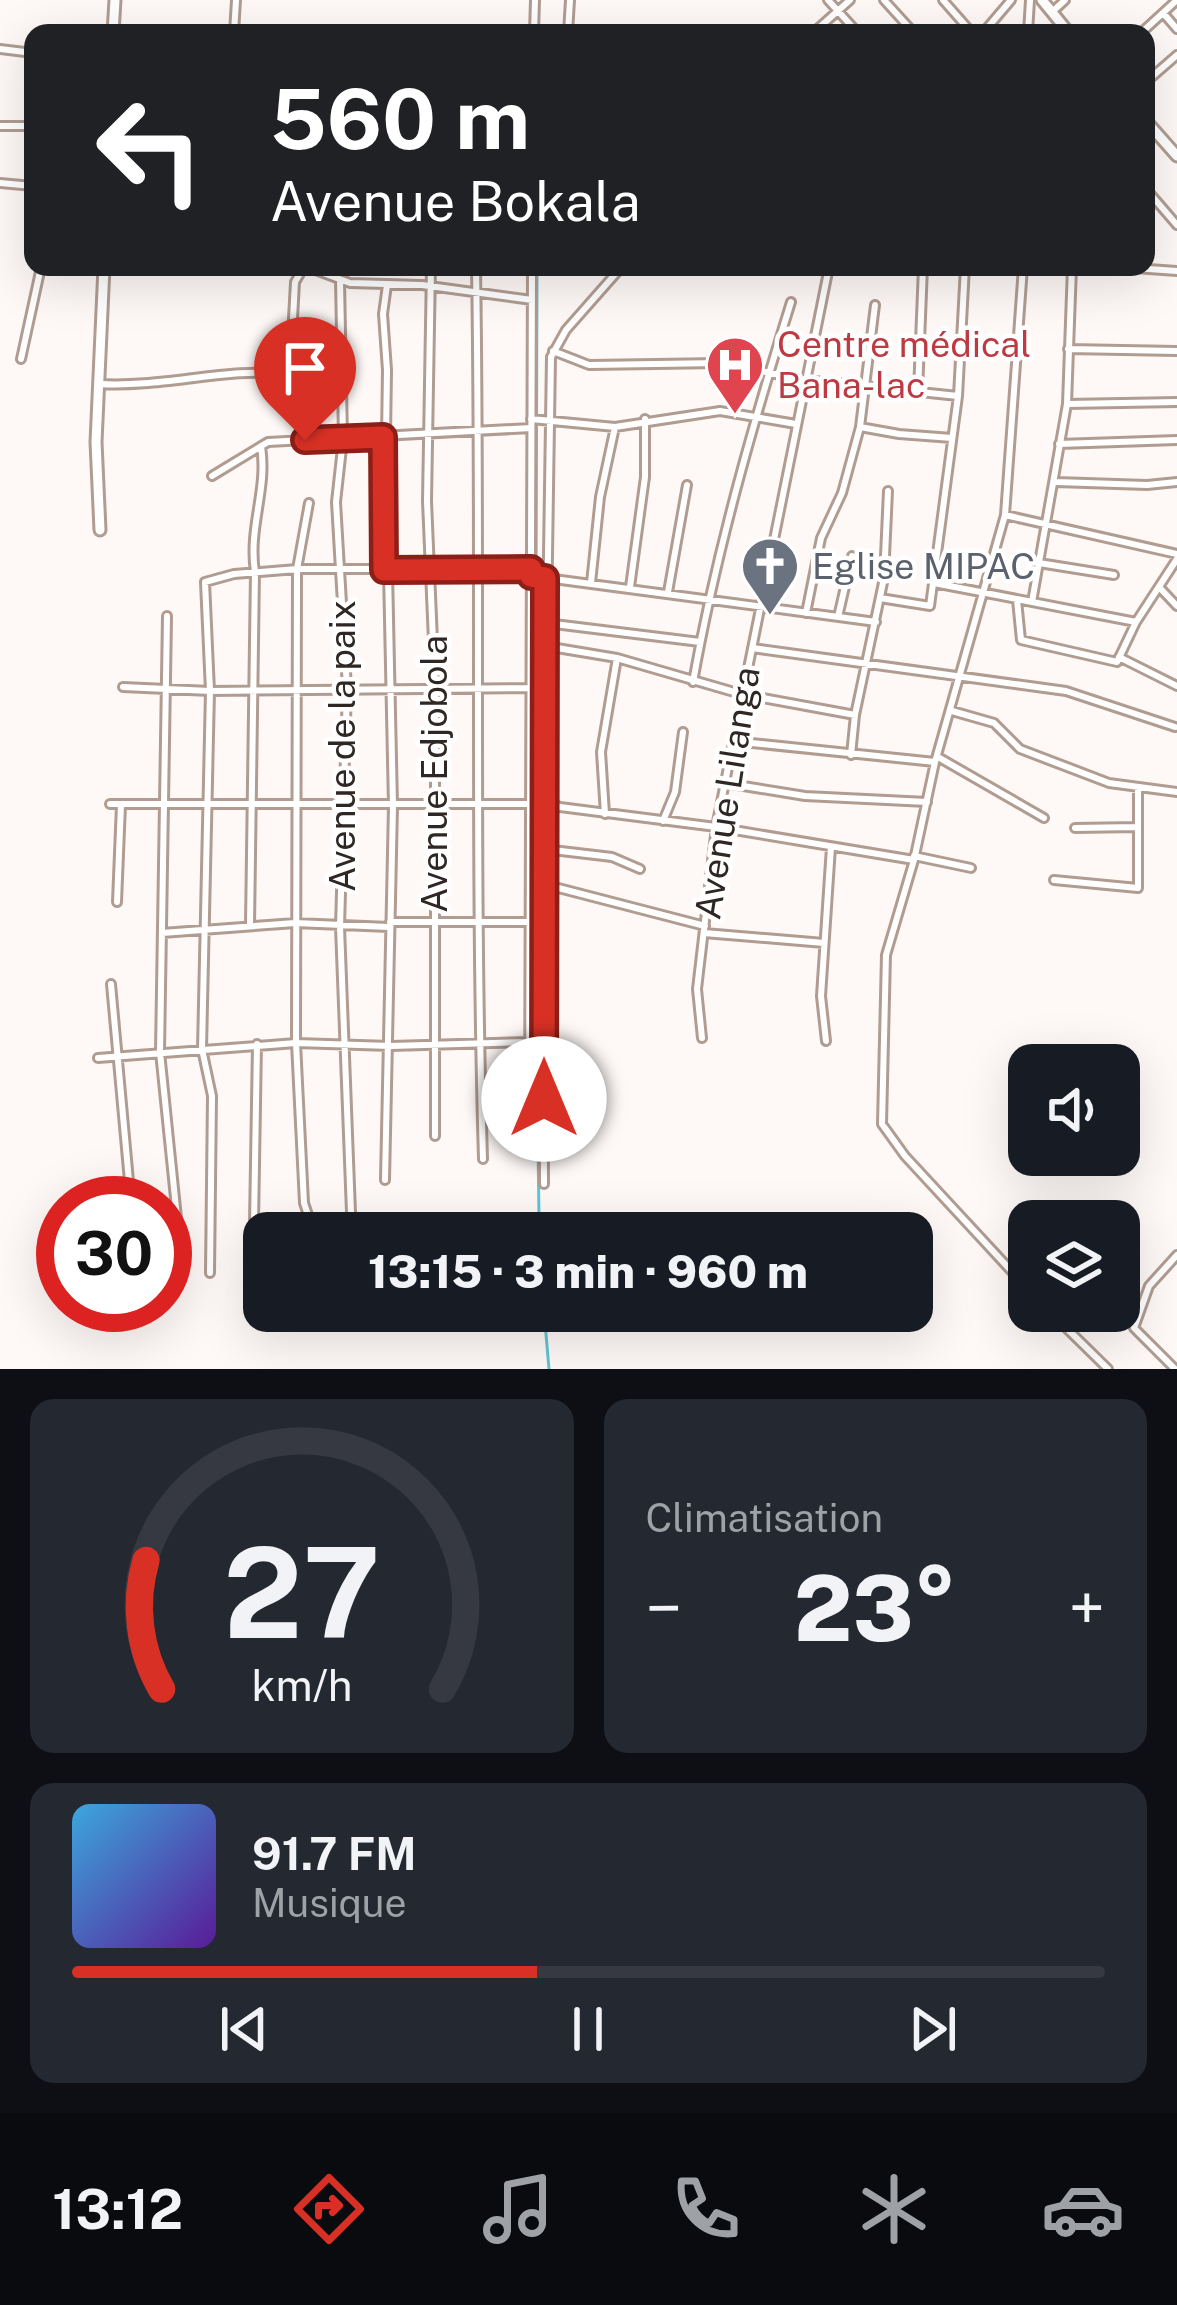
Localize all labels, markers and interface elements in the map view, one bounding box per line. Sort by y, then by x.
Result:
text: 560 m [270,69,530,168]
icon: left [72,72,228,228]
text: Avenue Bokala [270,170,641,233]
pin [254,317,356,440]
place label: Centre médical Bana-lac [777,323,1031,406]
hospital icon: Centre médical Bana-lac [704,334,766,416]
icon: arrive [272,335,338,401]
church icon: Eglise MIPAC [739,535,801,617]
place label: Eglise MIPAC [812,545,1035,587]
street label: Avenue de la paix [321,600,363,892]
street label: Avenue Edjobola [413,635,455,913]
street label: Avenue Lilanga [686,664,768,922]
position arrow [481,1036,607,1162]
map controls [1008,1044,1140,1332]
button: sound [1008,1044,1140,1176]
speed limit sign: 30 [36,1176,192,1332]
button: layers [1008,1200,1140,1332]
text: 13:15 · 3 min · 960 m [368,1245,808,1298]
text: Climatisation [646,1495,883,1541]
text: 27 [223,1519,380,1666]
text: 23° [794,1555,957,1661]
text: − [646,1569,682,1647]
text: + [1068,1569,1105,1647]
text: km/h [251,1660,352,1711]
text: 91.7 FM [252,1827,417,1880]
text: Musique [252,1880,407,1926]
icon: previous [211,1996,277,2062]
icon: pause [555,1996,621,2062]
icon: next [900,1996,966,2062]
icon: directions [287,2167,371,2251]
icon: music [476,2167,560,2251]
icon: phone [664,2167,748,2251]
icon: climate [852,2167,936,2251]
icon: car [1041,2167,1125,2251]
text: 13:12 [52,2178,183,2241]

